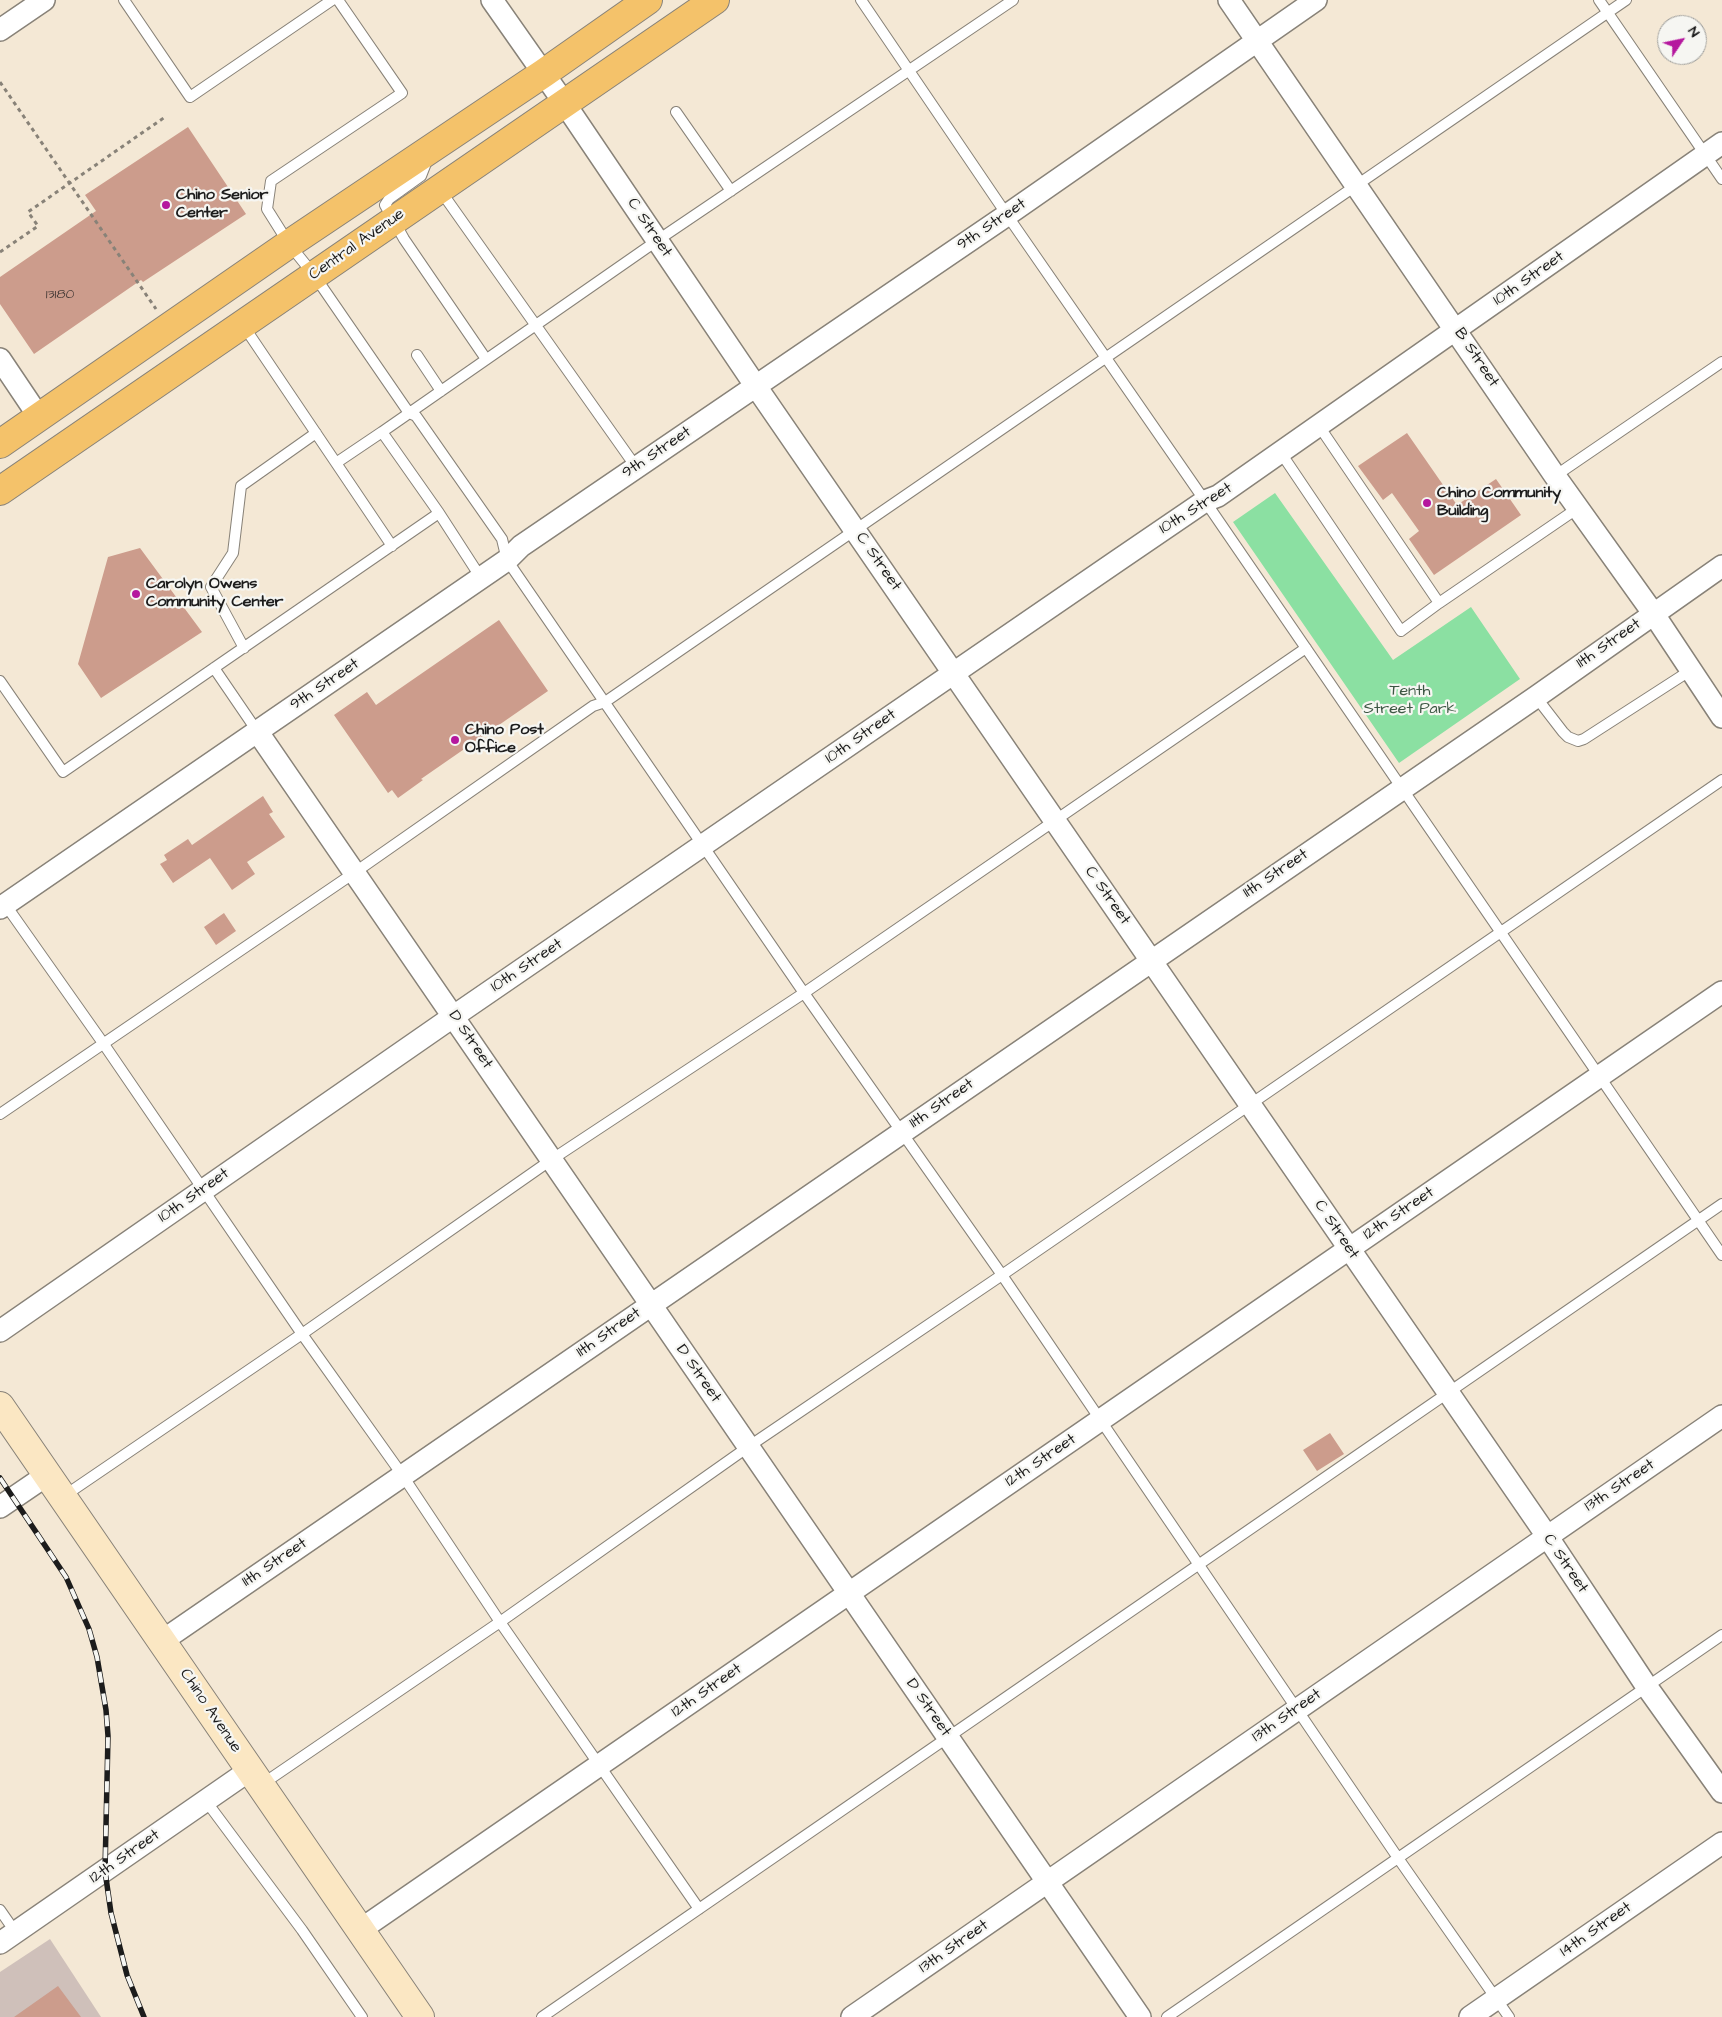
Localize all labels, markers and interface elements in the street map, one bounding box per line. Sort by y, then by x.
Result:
north arrow [1657,15,1707,65]
text: N [1683,23,1704,41]
place label: Chino Senior Center [176,186,268,224]
street label: C Street [622,195,676,261]
street label: 9th Street [954,195,1030,255]
marker: Chino Senior Center [160,199,172,211]
street label: Central Avenue [305,205,409,285]
street label: 10th Street [1490,248,1568,310]
house number: 13180 [46,287,74,303]
street label: B Street [1449,325,1503,391]
street label: 9th Street [619,423,695,483]
street label: 10th Street [1156,479,1236,539]
place label: Chino Community Building [1437,484,1561,522]
marker: Chino Community Building [1421,497,1433,509]
street label: C Street [851,529,905,595]
place label: Carolyn Owens Community Center [146,575,283,613]
marker: Carolyn Owens Community Center [130,588,142,600]
street label: 11th Street [1573,615,1645,673]
street label: 9th Street [287,655,363,715]
park label: Tenth Street Park [1364,682,1456,720]
street label: 10th Street [822,706,900,768]
place label: Chino Post Office [465,721,544,759]
marker: Chino Post Office [449,734,461,746]
street label: 11th Street [1240,845,1312,903]
street label: C Street [1080,863,1134,929]
street label: 10th Street [488,935,566,997]
street label: D Street [444,1007,496,1073]
street label: 11th Street [906,1075,978,1133]
street label: 10th Street [155,1165,233,1227]
street label: 12th Street [1360,1183,1438,1245]
street label: C Street [1309,1197,1363,1263]
street label: 11th Street [573,1304,645,1362]
street label: D Street [671,1341,725,1407]
street label: 12th Street [1002,1430,1080,1492]
street label: 13th Street [1581,1456,1659,1516]
street label: C Street [1538,1531,1592,1597]
street label: 11th Street [239,1534,311,1592]
street label: 12th Street [668,1660,746,1722]
street label: Chino Avenue [175,1665,245,1757]
street label: D Street [901,1675,955,1741]
street label: 13th Street [1249,1685,1325,1747]
street label: 12th Street [86,1826,164,1888]
street label: 14th Street [1556,1898,1636,1962]
street label: 13th Street [916,1916,992,1978]

